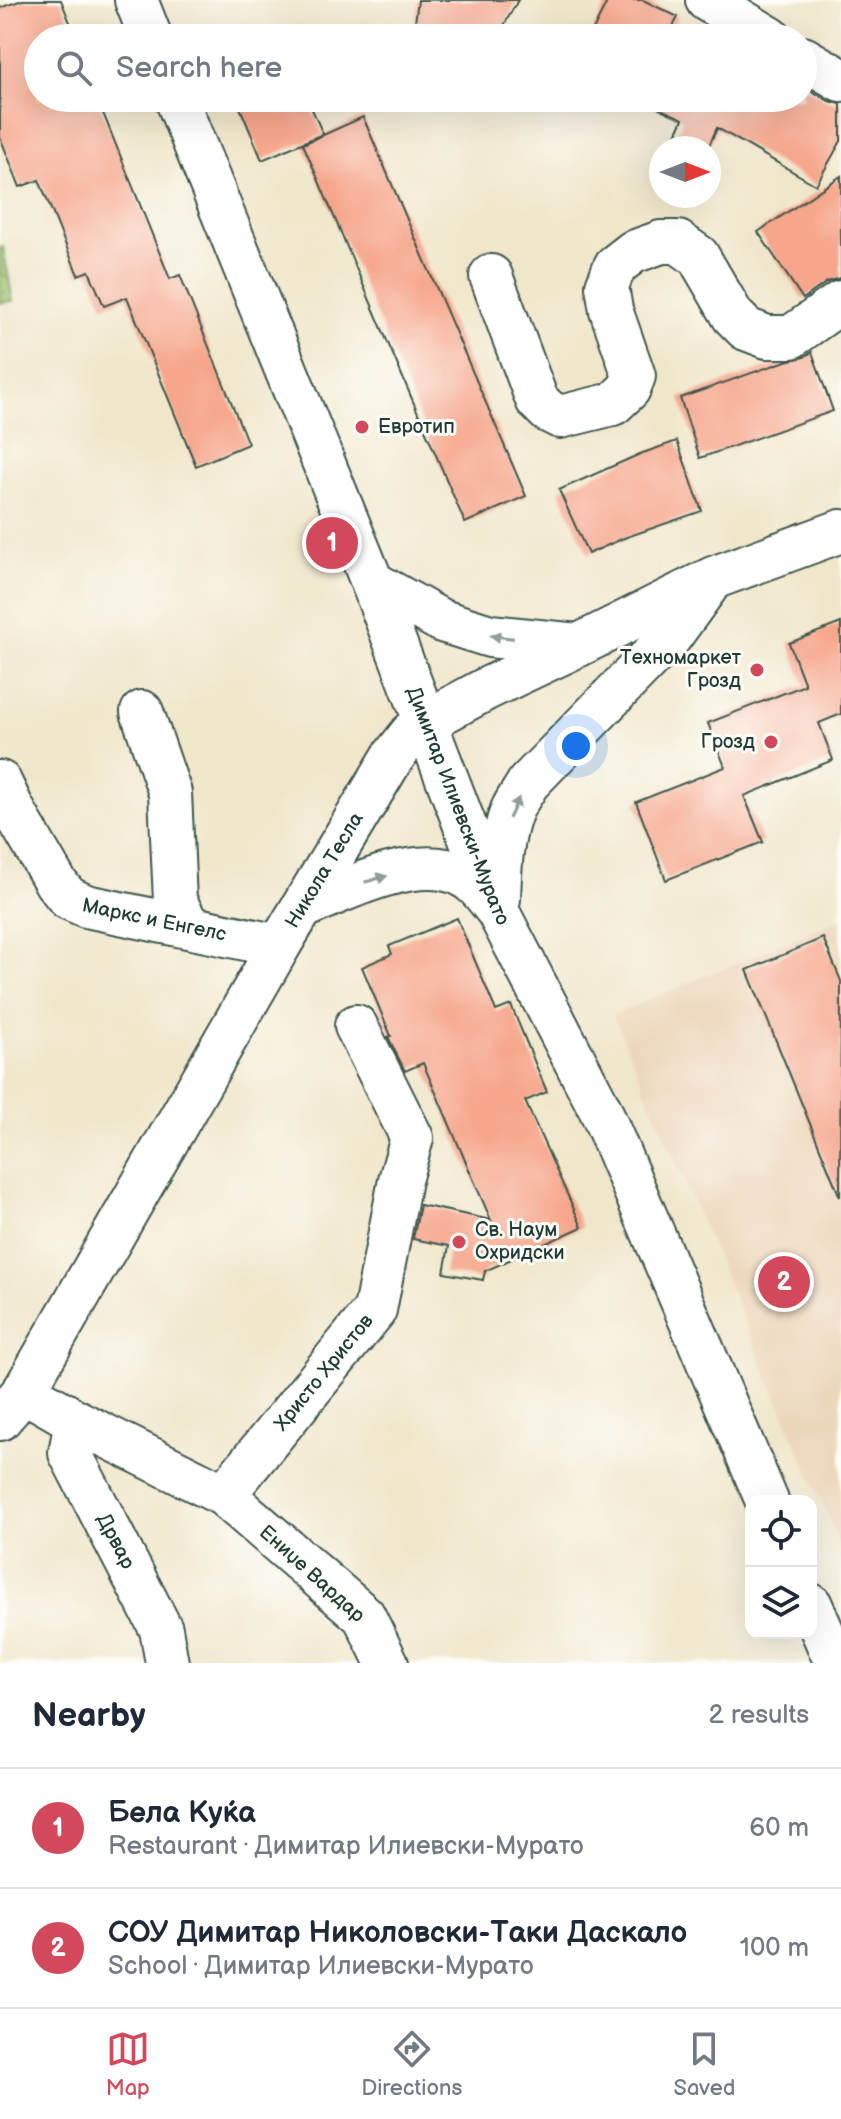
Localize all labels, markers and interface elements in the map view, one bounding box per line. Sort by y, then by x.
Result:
search box [24,24,817,112]
icon: search [52,46,96,90]
text: Search here [116,50,282,86]
north arrow [649,136,721,208]
place label: Евротип [378,415,455,439]
marker: Евротип [353,418,371,436]
pin: 1 [306,513,358,573]
one-way arrow [489,630,514,643]
place label: Техномаркет Грозд [620,646,742,693]
marker: Техномаркет Грозд [748,661,766,679]
street label: Димитар Илиевски-Мурато [401,683,515,929]
your location [556,726,596,766]
place label: Грозд [701,730,755,754]
marker: Грозд [762,733,780,751]
one-way arrow [507,797,521,820]
street label: Никола Тесла [280,808,369,933]
one-way arrow [364,872,389,884]
street label: Маркс и Енгелс [80,893,228,947]
place label: Св. Наум Охридски [475,1218,565,1265]
marker: Св. Наум Охридски [450,1233,468,1251]
pin: 2 [758,1252,810,1312]
street label: Христо Христов [269,1309,379,1436]
map controls [745,1495,817,1639]
button: locate [745,1495,817,1567]
street label: Дрвар [91,1510,140,1574]
street label: Ениџе Вардар [254,1520,370,1628]
button: layers [745,1567,817,1639]
text: Nearby [32,1695,146,1736]
text: 2 results [709,1700,809,1731]
text: Бела Куќа [108,1795,256,1831]
text: 1 [53,1813,63,1844]
text: 60 m [749,1813,809,1844]
text: Restaurant · Димитар Илиевски-Мурато [108,1831,584,1862]
text: СОУ Димитар Николовски-Таки Даскало [108,1915,687,1951]
text: 2 [50,1933,66,1964]
text: 100 m [740,1933,809,1964]
text: School · Димитар Илиевски-Мурато [108,1951,534,1982]
tab: Map [106,2027,150,2102]
tab: Directions [361,2027,462,2102]
tab: Saved [674,2027,735,2102]

